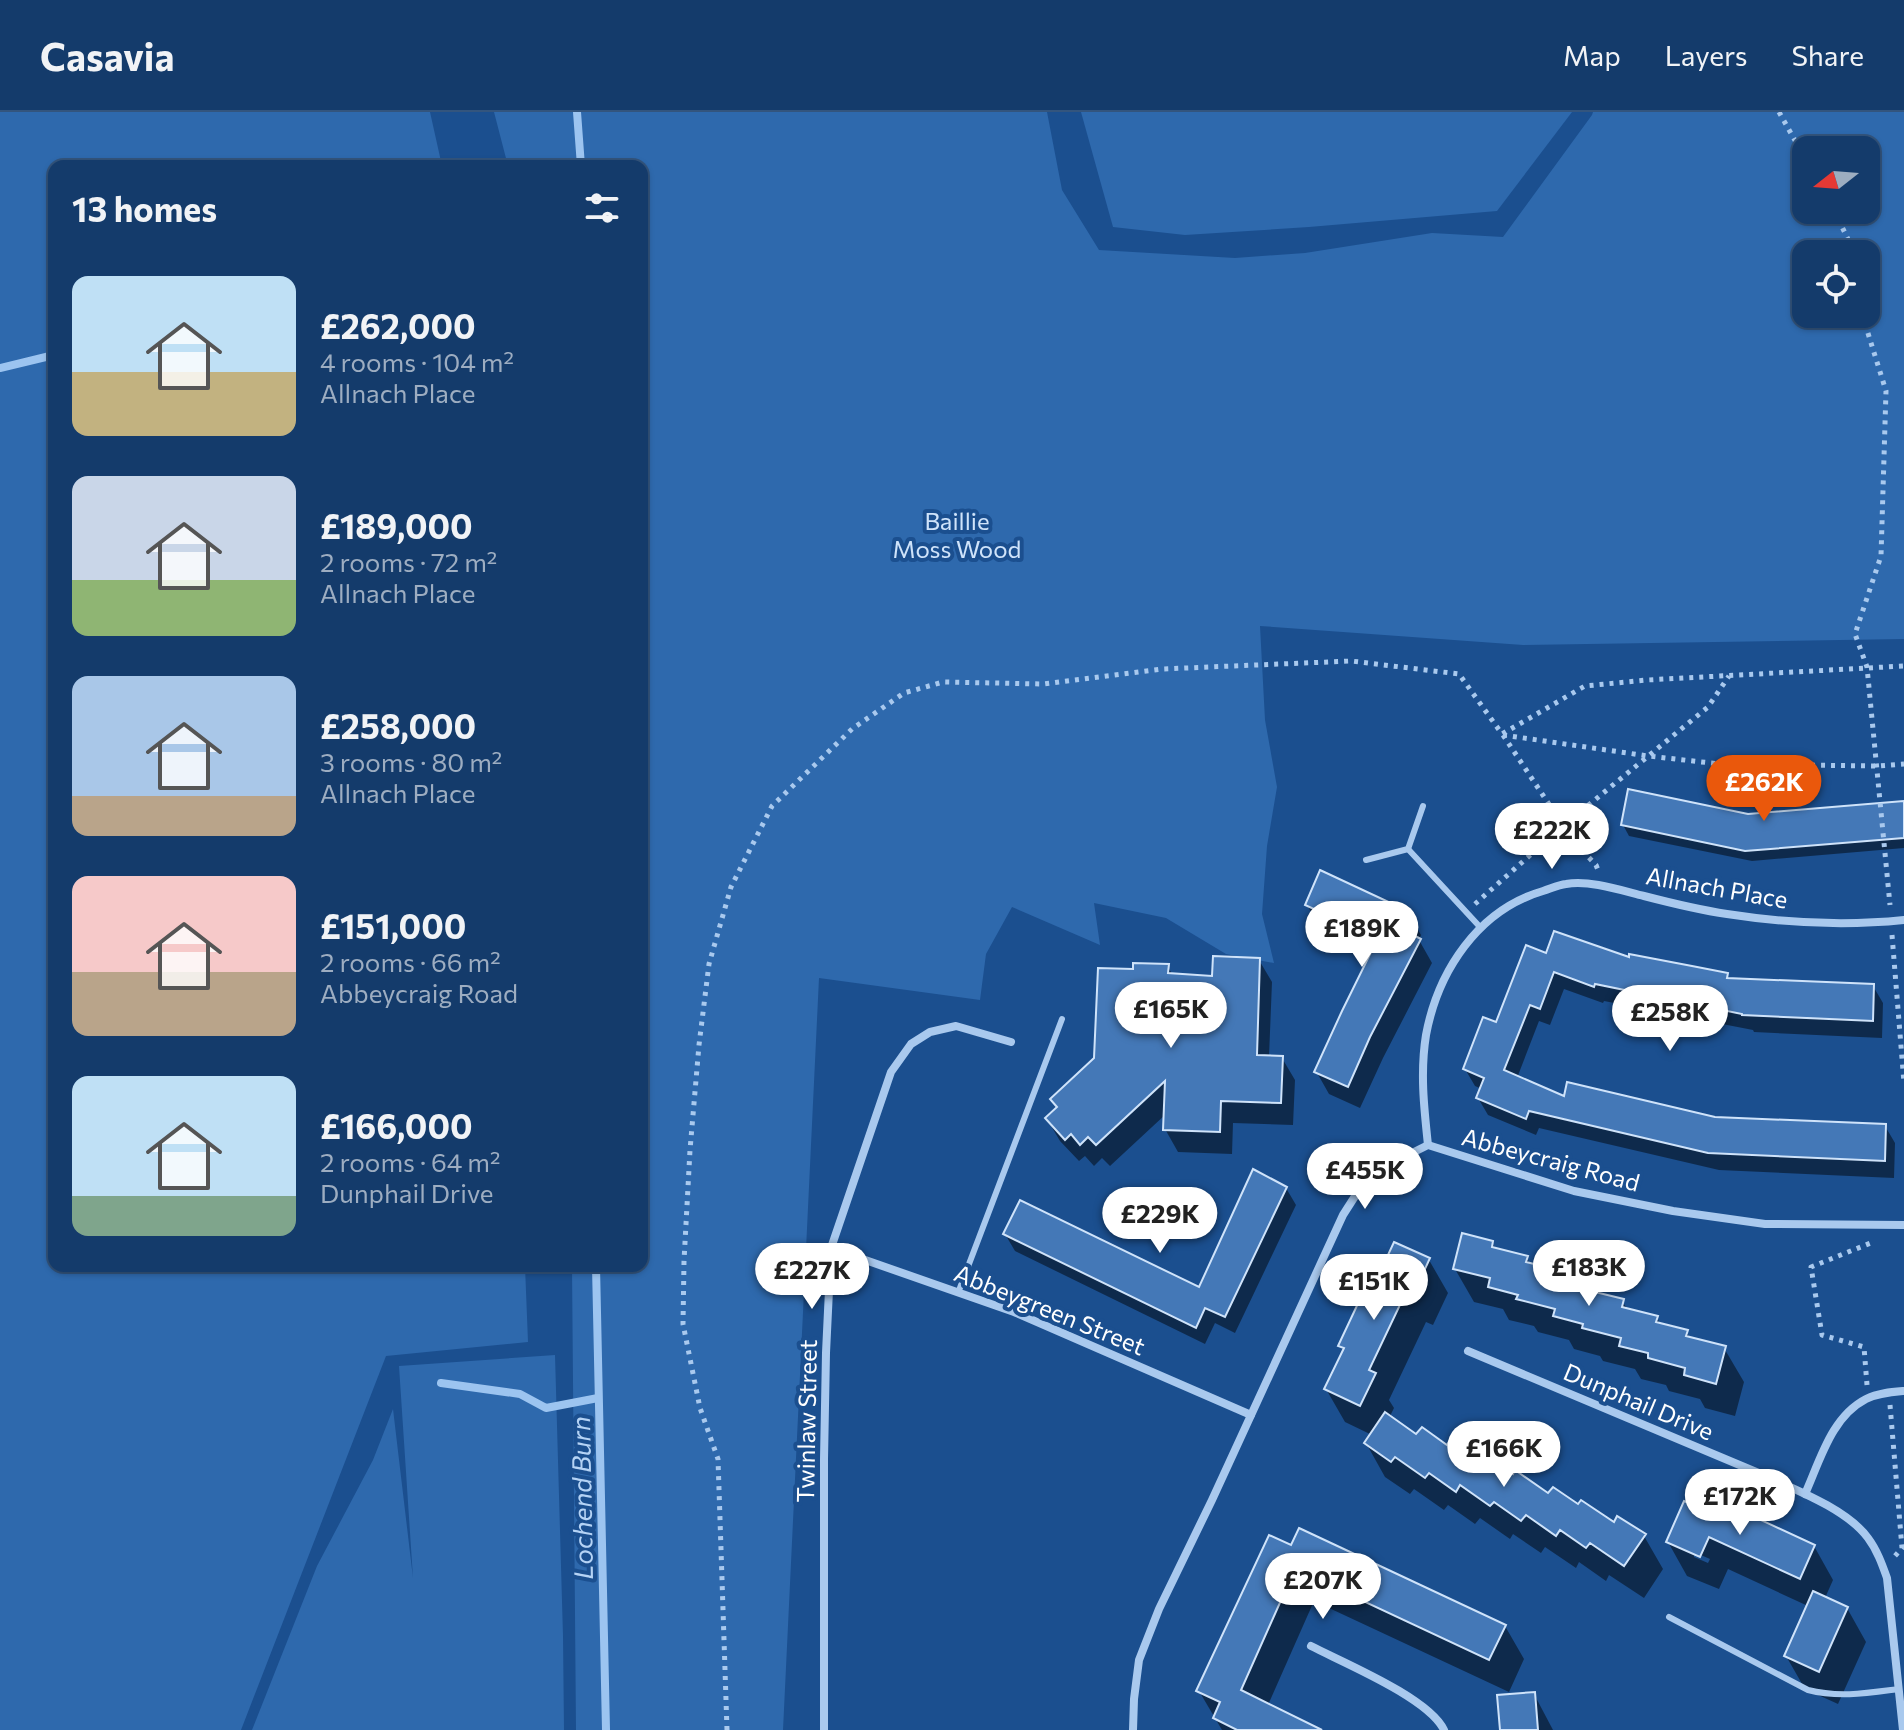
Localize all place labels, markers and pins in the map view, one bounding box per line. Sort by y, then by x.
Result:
pin: £262K [1708,755,1820,823]
pin: £222K [1496,803,1608,871]
pin: £189K [1306,901,1418,969]
pin: £165K [1115,982,1227,1050]
pin: £258K [1614,985,1726,1053]
pin: £455K [1309,1143,1421,1211]
pin: £229K [1104,1187,1216,1255]
pin: £183K [1533,1240,1645,1308]
pin: £227K [756,1243,868,1311]
pin: £151K [1318,1254,1430,1322]
pin: £166K [1448,1421,1560,1489]
pin: £172K [1684,1469,1796,1537]
pin: £207K [1267,1553,1379,1621]

